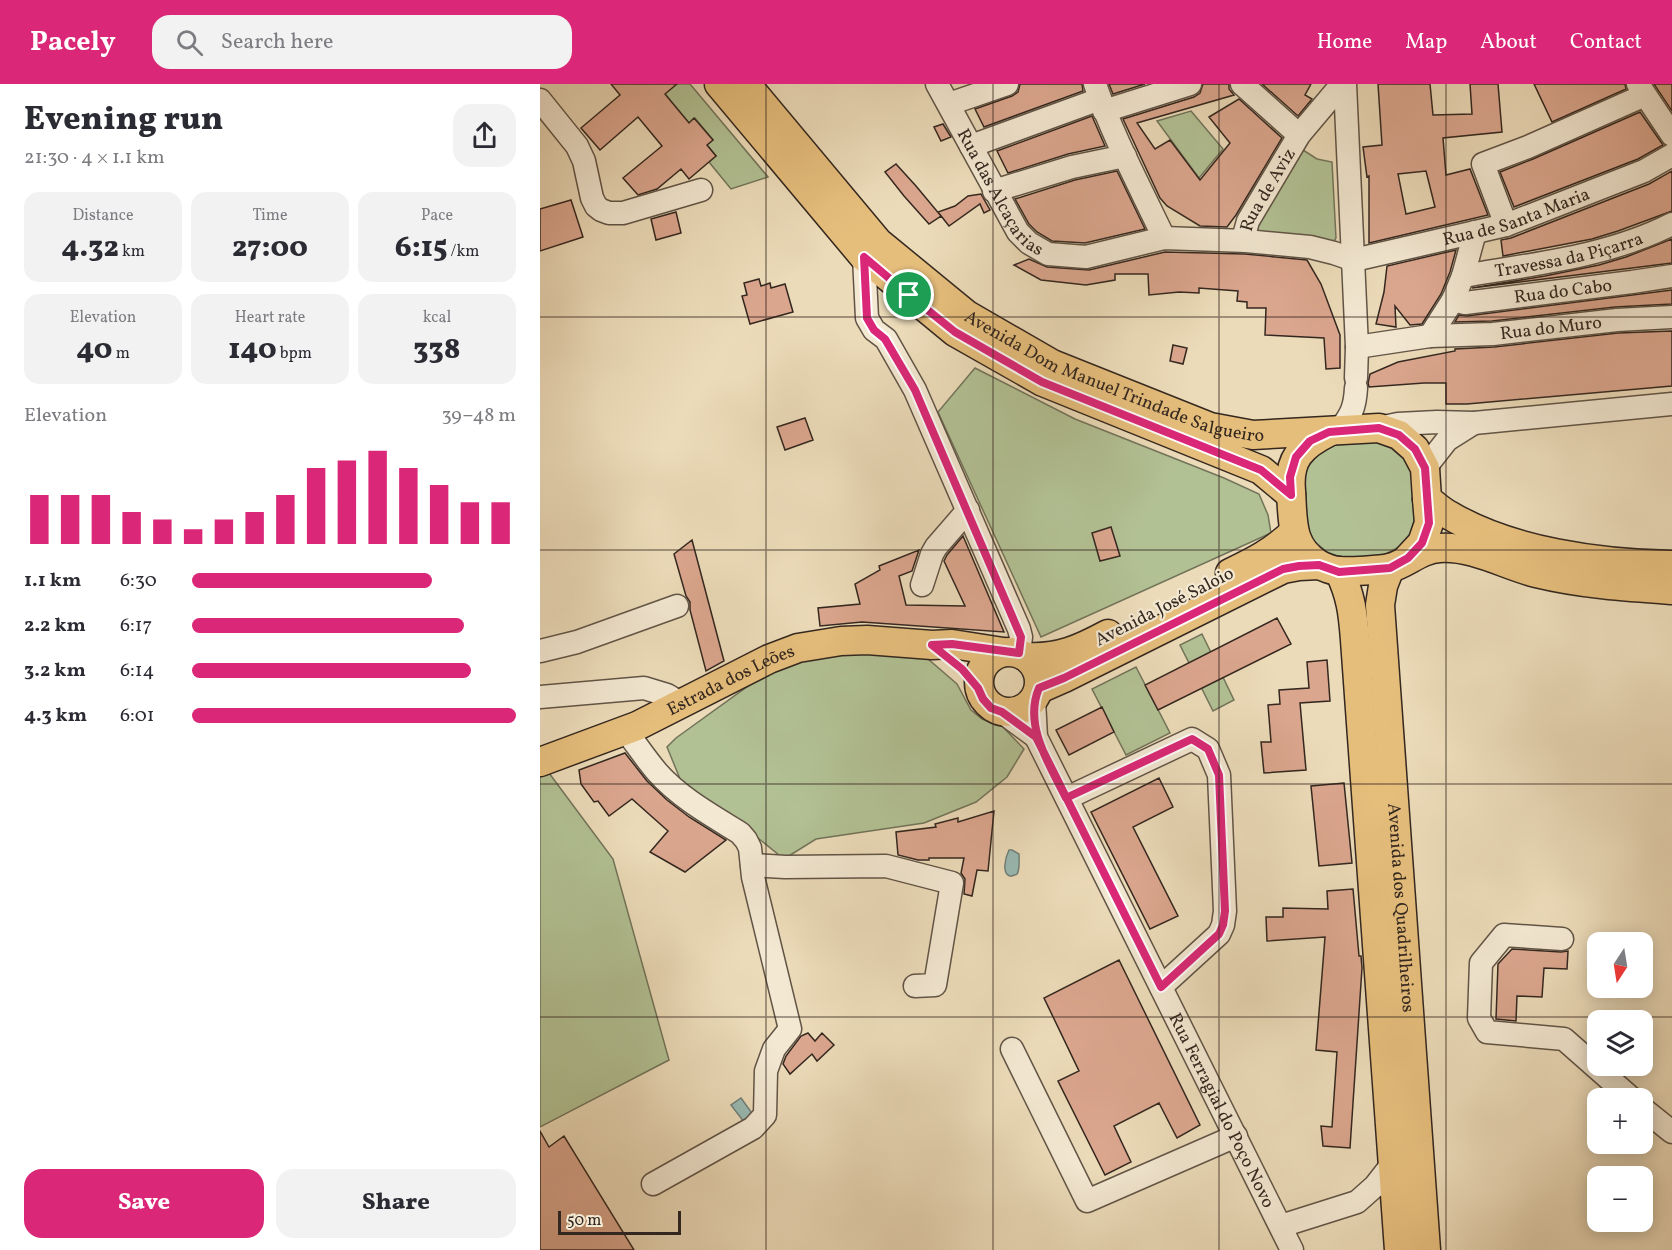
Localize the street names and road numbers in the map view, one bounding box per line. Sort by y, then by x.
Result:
street label: Rua das Alcaçarias [950,125,1048,263]
street label: Rua de Aviz [1235,144,1302,234]
street label: Rua de Santa Maria [1440,182,1594,253]
street label: Travessa da Piçarra [1493,227,1647,285]
street label: Rua do Cabo [1513,274,1614,311]
street label: Avenida Dom Manuel Trindade Salgueiro [959,305,1265,449]
street label: Rua do Muro [1499,311,1603,347]
street label: Avenida José Saloio [1091,562,1238,653]
street label: Estrada dos Leões [663,639,799,723]
street label: Avenida dos Quadrilheiros [1380,802,1420,1013]
street label: Rua Ferragial do Poço Novo [1162,1009,1280,1213]

